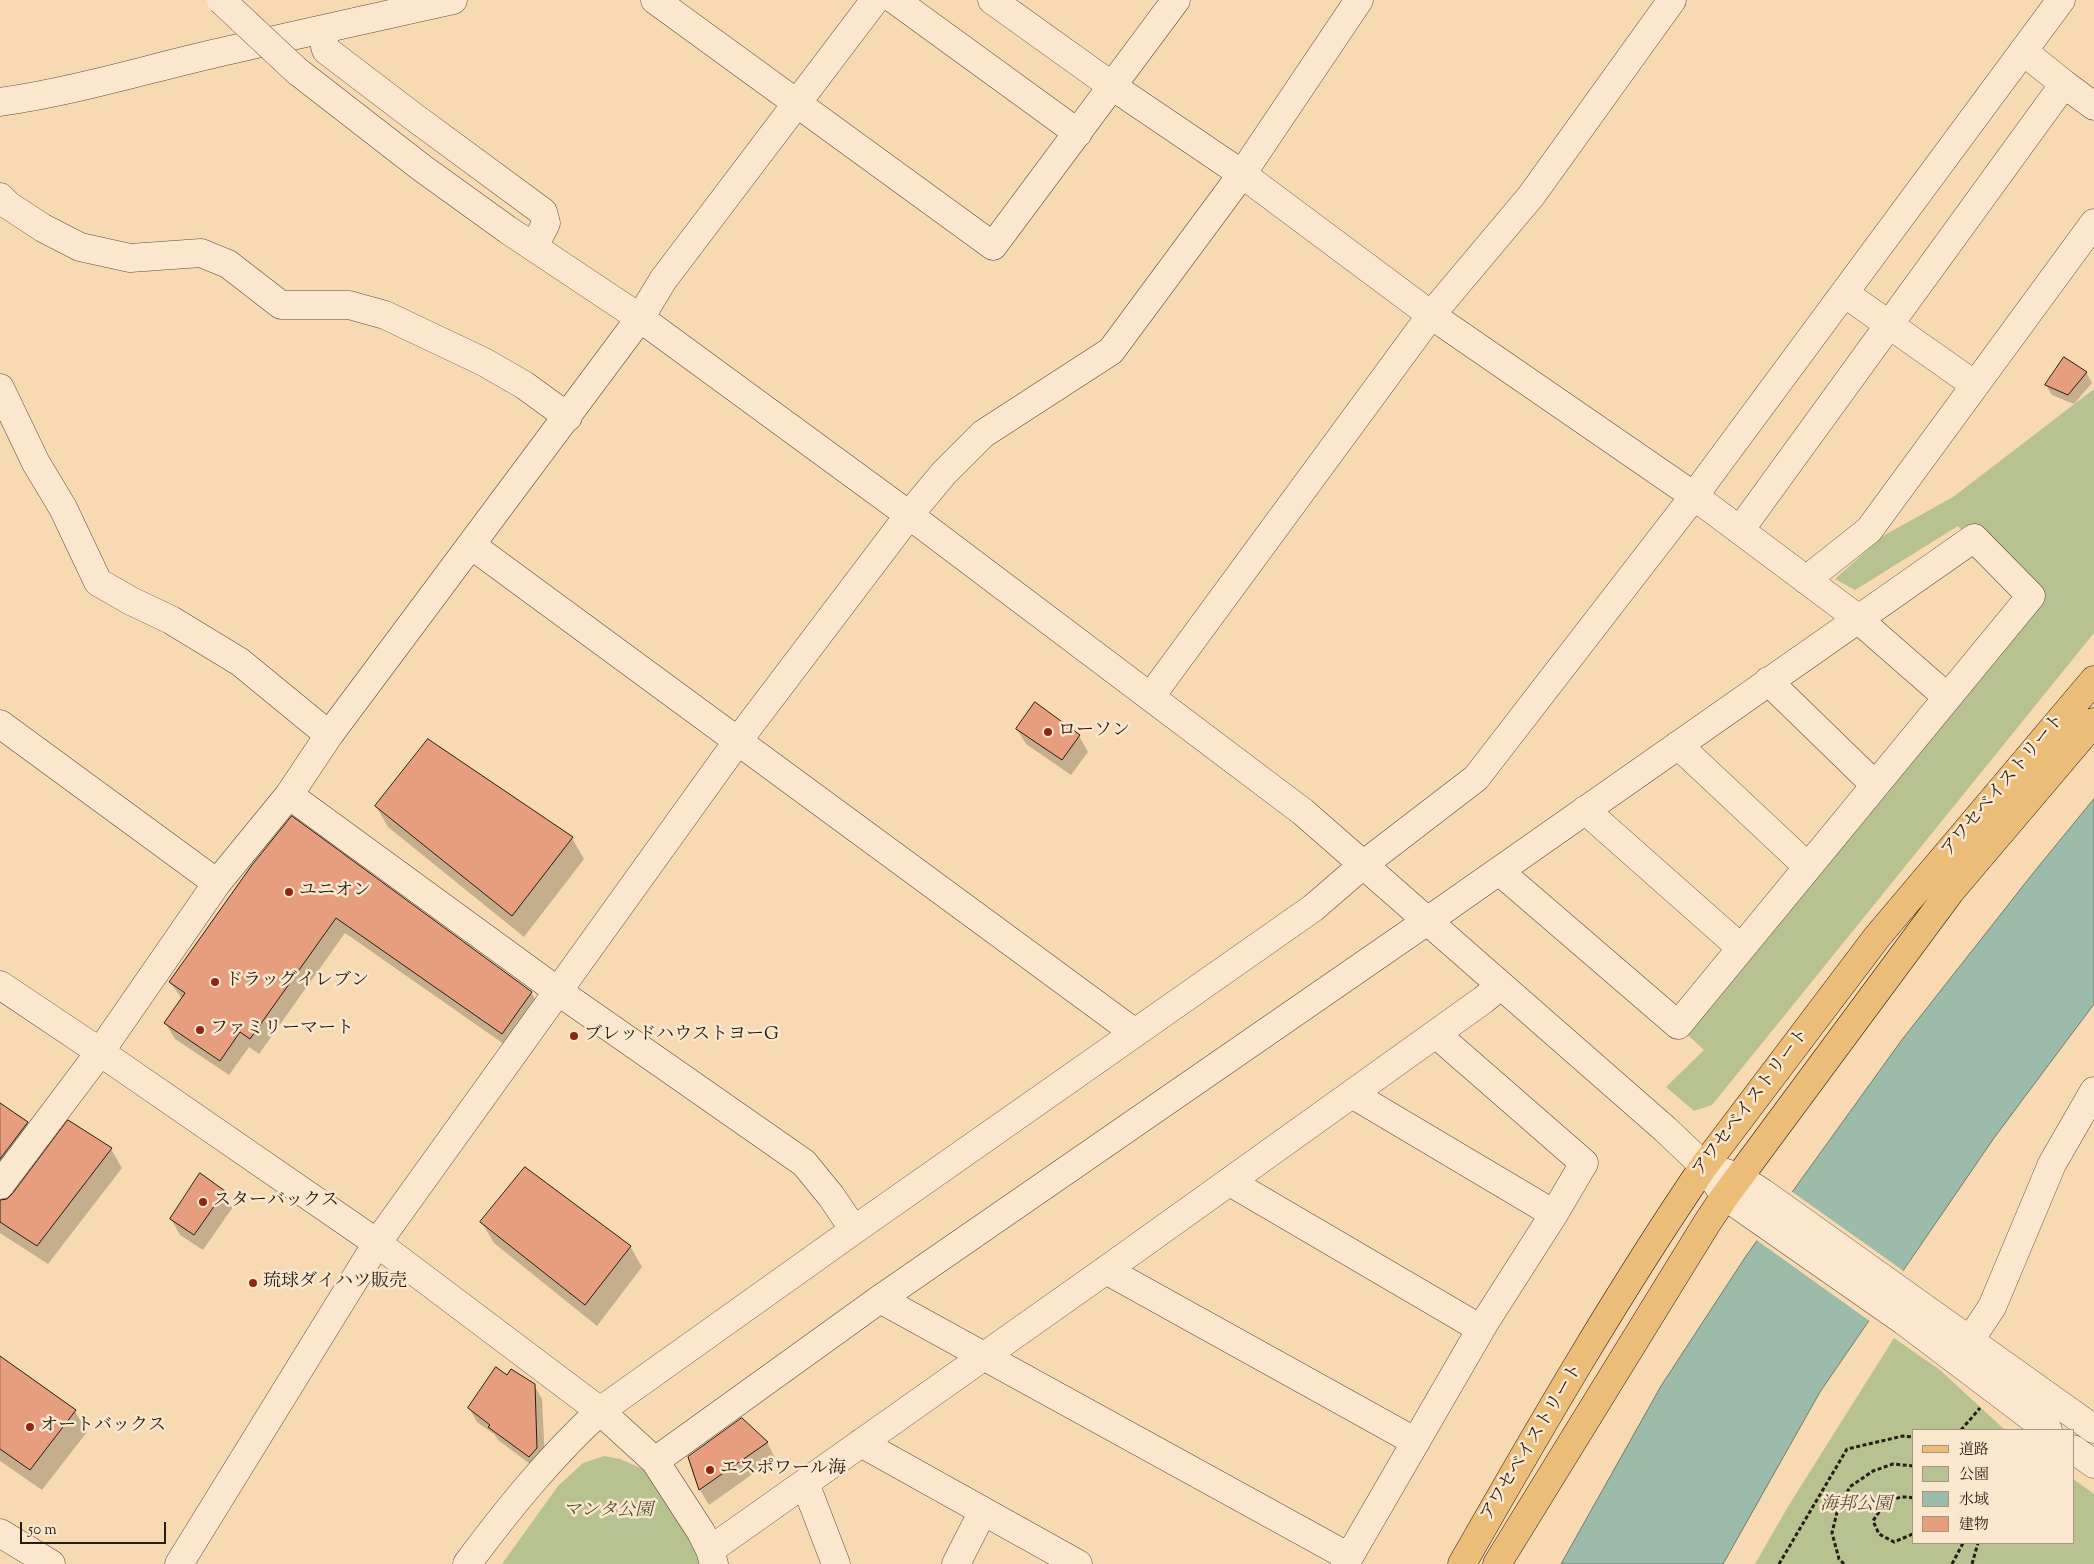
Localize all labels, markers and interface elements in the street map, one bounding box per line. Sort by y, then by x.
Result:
street label: アワセベイストリート [1938,710,2070,862]
place label: ローソン [1058,721,1130,743]
marker: ローソン [1042,726,1054,738]
place label: ユニオン [299,881,371,903]
marker: ユニオン [283,886,295,898]
place label: ドラッグイレブン [225,971,369,993]
marker: ドラッグイレブン [209,976,221,988]
place label: ファミリーマート [210,1019,354,1041]
marker: ファミリーマート [194,1024,206,1036]
place label: ブレッドハウストヨーG [584,1025,779,1047]
street label: アワセベイストリート [1689,1025,1815,1181]
marker: ブレッドハウストヨーG [568,1030,580,1042]
place label: スターバックス [213,1191,339,1213]
marker: スターバックス [197,1196,209,1208]
place label: 琉球ダイハツ販売 [263,1272,407,1294]
marker: 琉球ダイハツ販売 [247,1277,259,1289]
street label: アワセベイストリート [1477,1360,1589,1526]
place label: オートバックス [40,1416,166,1438]
marker: オートバックス [24,1421,36,1433]
legend [1912,1429,2074,1544]
text: 道路 [1959,1440,1989,1461]
place label: エスポワール海 [720,1459,846,1481]
marker: エスポワール海 [704,1464,716,1476]
text: 公園 [1959,1465,1989,1486]
text: 水域 [1959,1490,1989,1511]
park label: 海邦公園 [1820,1495,1892,1517]
park label: マンタ公園 [563,1501,653,1523]
scale bar [22,1512,169,1544]
text: 建物 [1959,1515,1989,1536]
text: 50 m [28,1520,57,1541]

